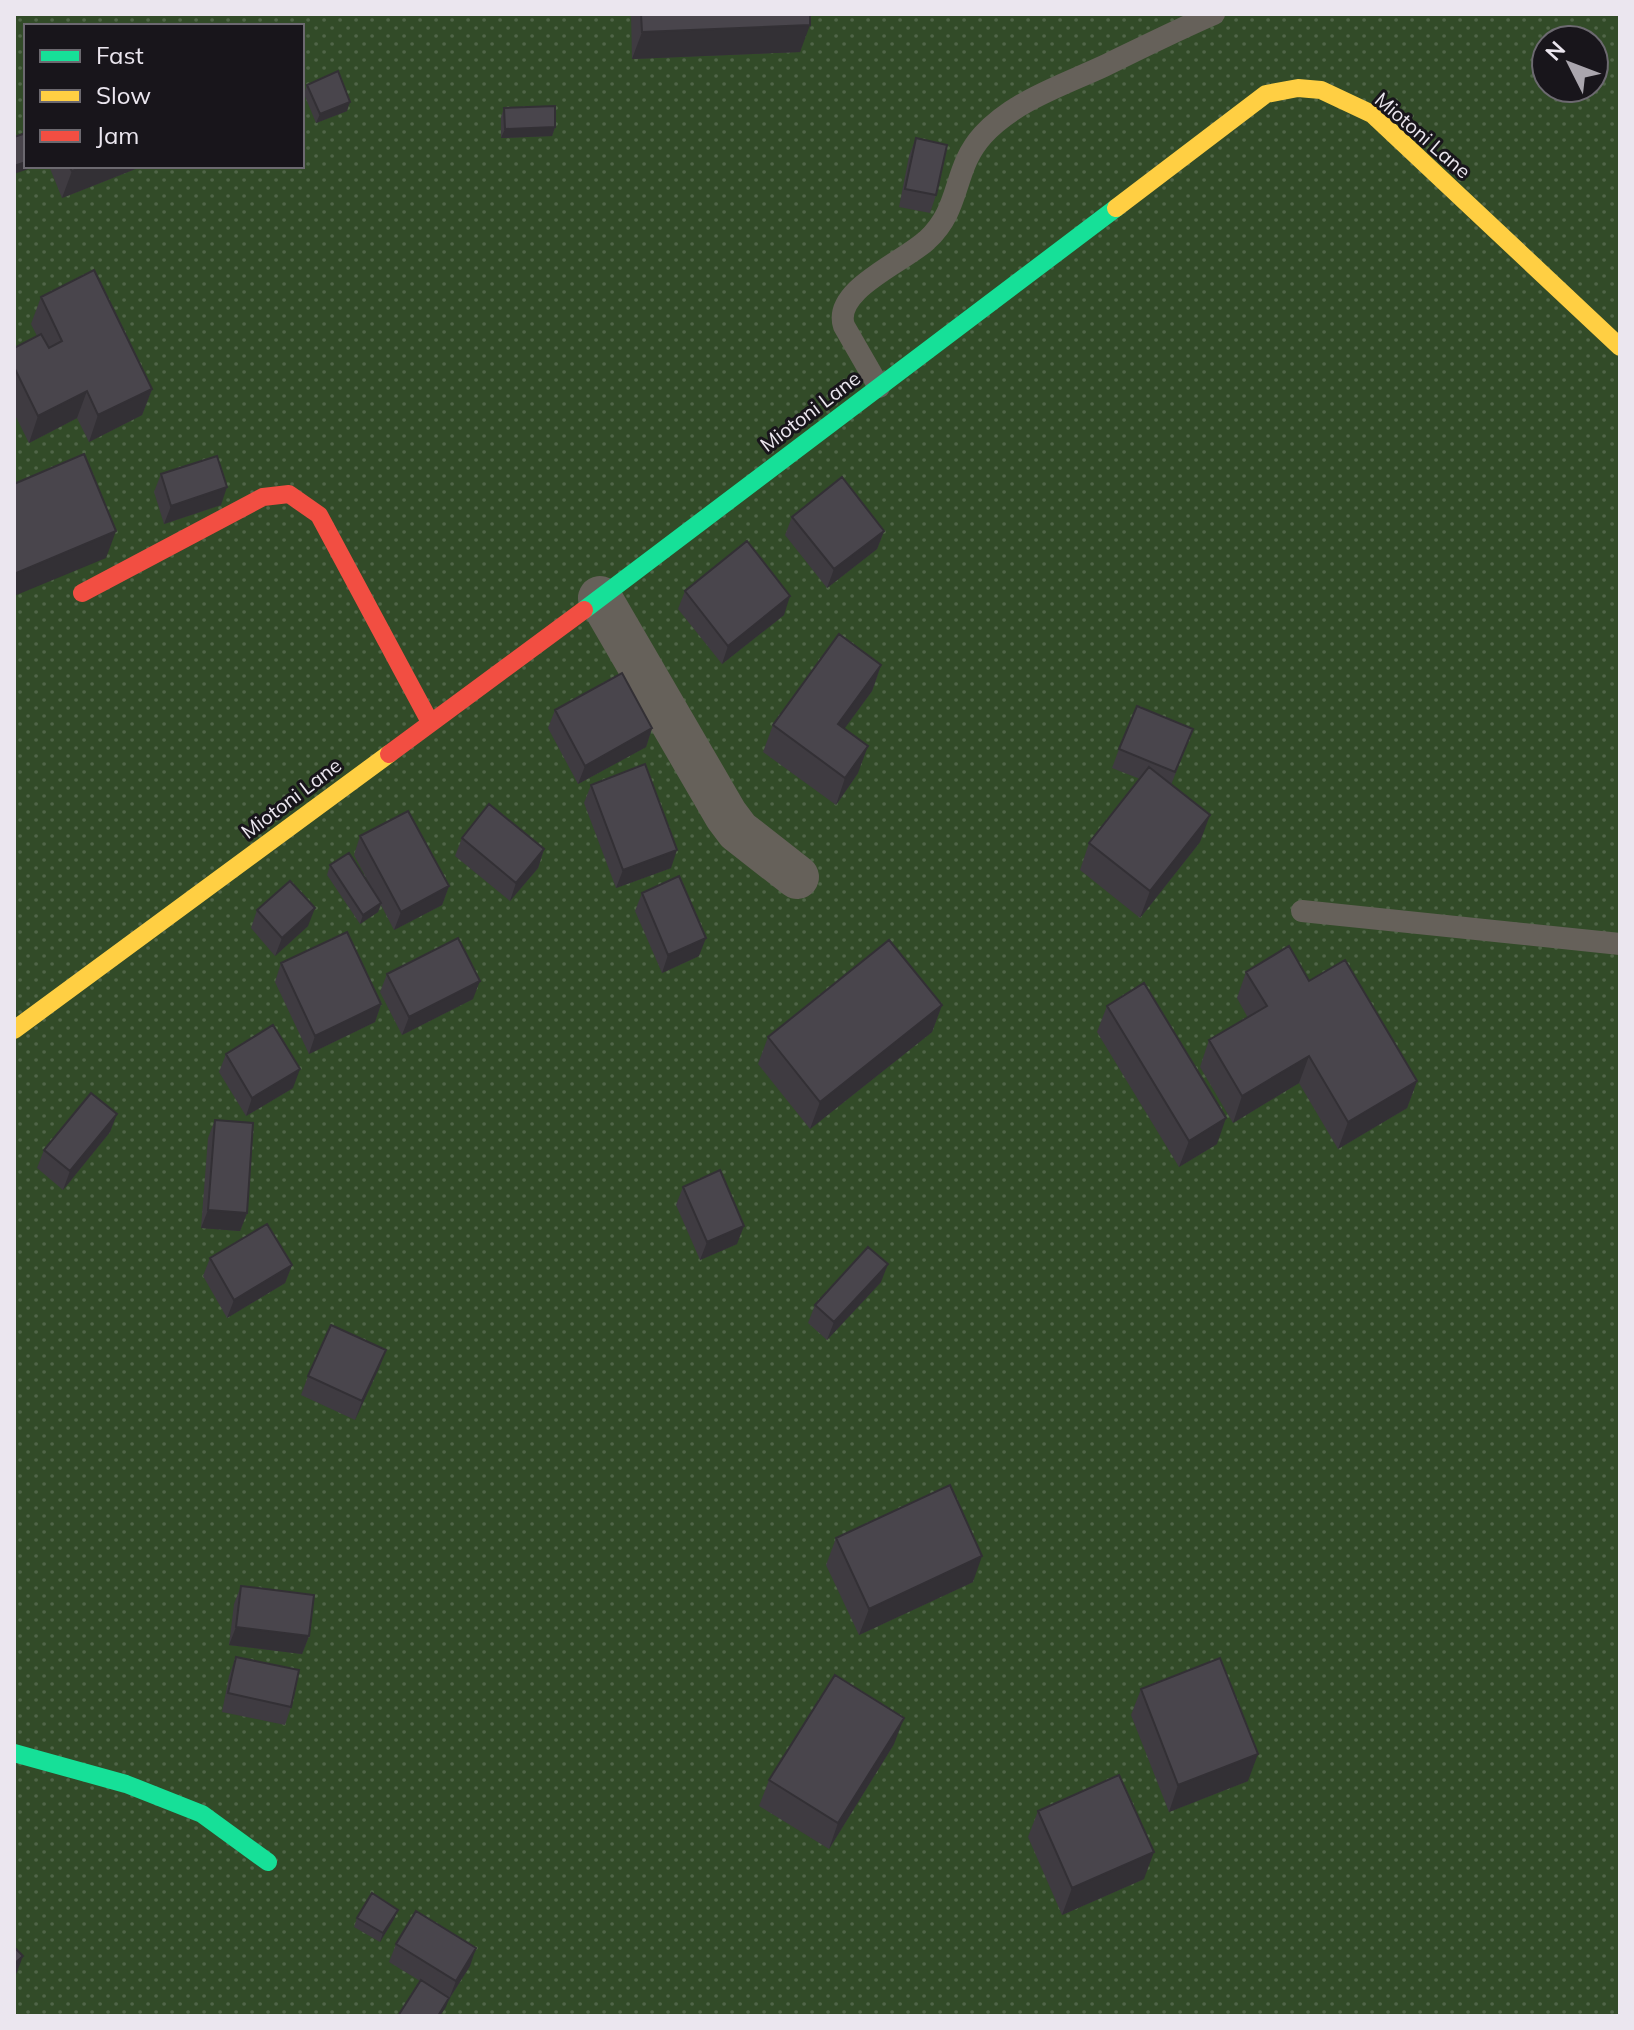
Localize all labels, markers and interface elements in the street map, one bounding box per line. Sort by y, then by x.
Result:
legend [24,24,304,168]
north arrow [1530,24,1610,104]
text: N [1539,35,1571,66]
text: Fast [96,40,144,70]
text: Slow [96,80,151,110]
street label: Miotoni Lane [1370,87,1476,183]
text: Jam [96,120,139,150]
street label: Miotoni Lane [755,365,865,457]
street label: Miotoni Lane [236,752,346,844]

